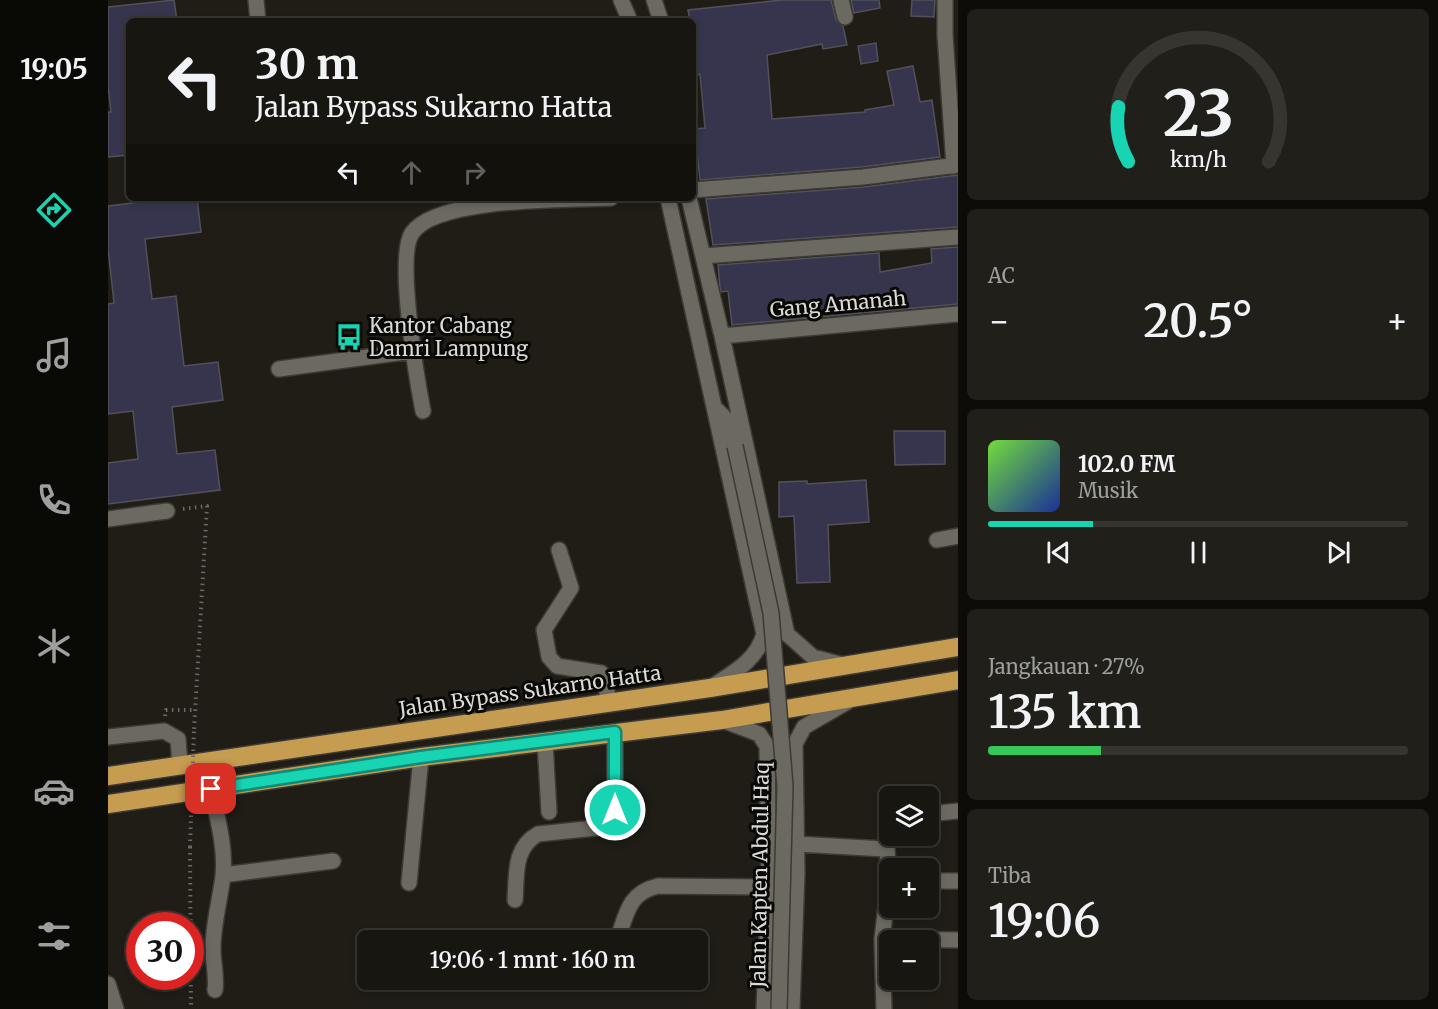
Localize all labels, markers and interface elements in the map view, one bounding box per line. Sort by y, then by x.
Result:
text: 30 m [255,38,359,90]
icon: left [156,42,234,120]
text: 19:05 [20,52,88,86]
text: 23 [1163,75,1233,153]
text: Jalan Bypass Sukarno Hatta [255,90,612,124]
text: km/h [1170,146,1226,173]
icon: left [332,156,365,189]
icon: ahead [395,156,428,189]
icon: right [458,156,491,189]
icon: directions [33,189,75,231]
text: AC [988,263,1015,288]
street label: Gang Amanah [769,285,907,322]
text: 20.5° [1143,293,1253,349]
text: − [988,301,1010,342]
text: + [1386,301,1408,342]
place label: Kantor Cabang Damri Lampung [369,313,528,361]
bus stop icon: Kantor Cabang Damri Lampung [334,322,364,352]
icon: music [33,334,75,376]
text: 102.0 FM [1078,450,1175,478]
text: Musik [1078,478,1138,503]
icon: phone [33,479,75,521]
icon: previous [1042,536,1075,569]
icon: pause [1182,536,1215,569]
icon: next [1322,536,1355,569]
icon: climate [33,625,75,667]
text: Jangkauan · 27% [988,654,1145,679]
street label: Jalan Bypass Sukarno Hatta [396,660,663,721]
text: 135 km [988,684,1142,740]
street label: Jalan Kapten Abdul Haq [745,762,774,989]
pin [185,763,236,814]
icon: car [33,770,75,812]
icon: arrive [194,772,227,805]
position arrow [583,778,647,842]
map controls [879,786,939,990]
button: layers [879,786,939,846]
button: + [879,858,939,918]
text: Tiba [988,863,1031,888]
text: 19:06 [988,893,1100,949]
speed limit sign: 30 [126,912,204,990]
icon: filters [33,915,75,957]
button: − [879,930,939,990]
text: 19:06 · 1 mnt · 160 m [430,946,636,974]

